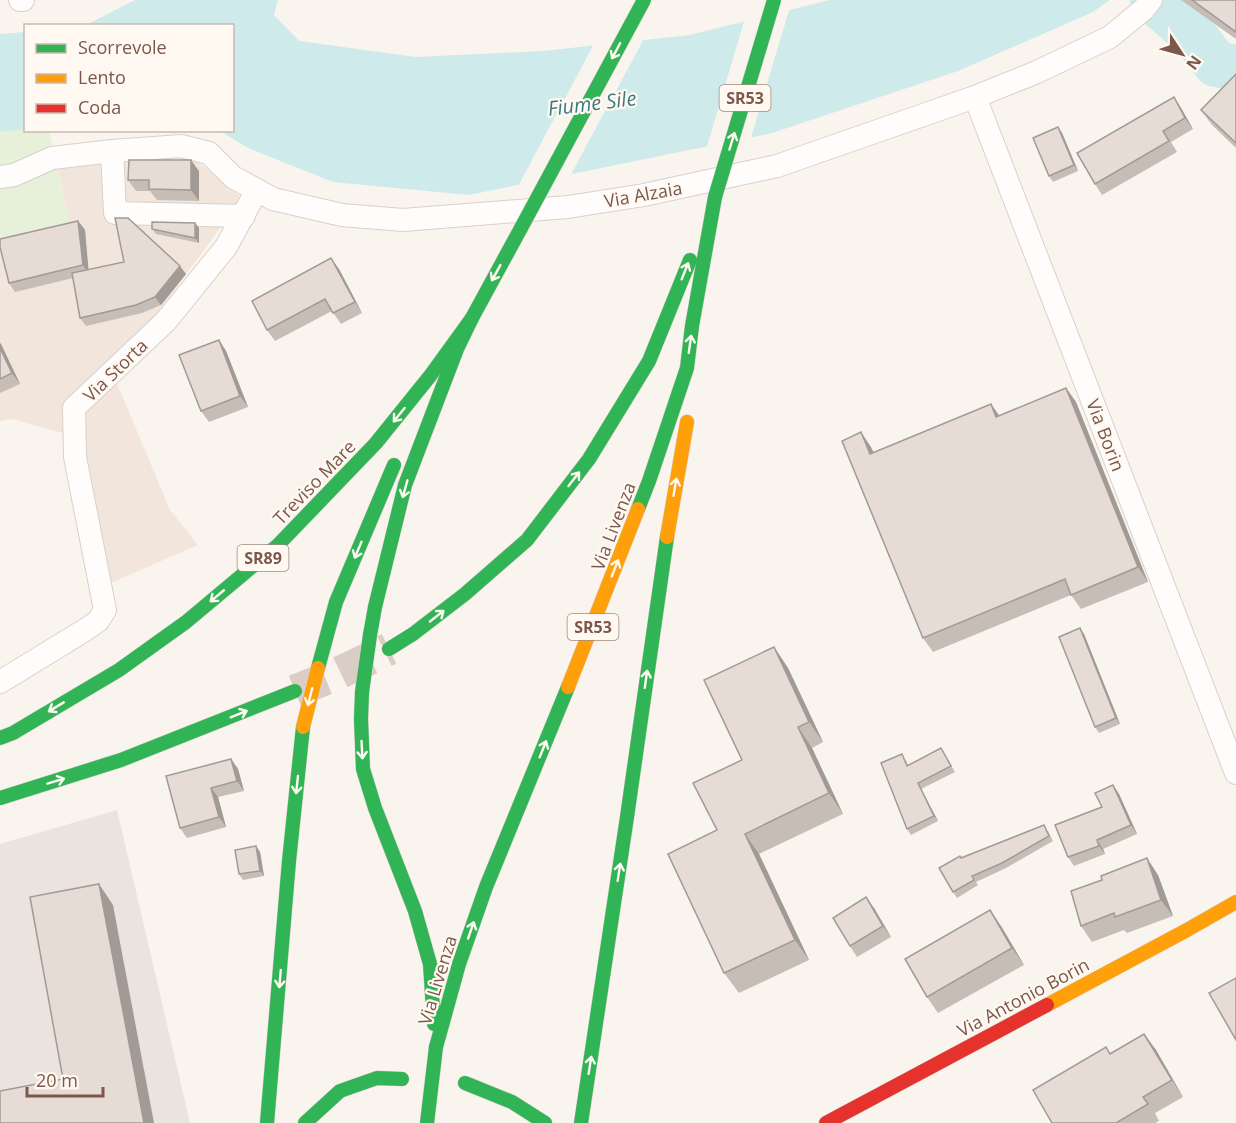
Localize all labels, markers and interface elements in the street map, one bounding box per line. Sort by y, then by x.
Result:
legend [24,24,234,132]
north arrow [1152,24,1212,84]
text: Scorrevole [78,35,167,59]
one-way arrow [610,42,621,60]
text: N [1181,51,1207,75]
text: Lento [78,65,126,89]
water label: Fiume Sile [546,84,638,122]
road number: SR53 [720,85,771,111]
text: Coda [78,95,121,119]
one-way arrow [727,132,738,151]
street label: Via Alzaia [602,175,684,213]
one-way arrow [681,262,692,280]
one-way arrow [490,263,501,281]
street label: Via Storta [78,333,152,407]
one-way arrow [685,334,696,354]
street label: Via Borin [1081,396,1131,474]
one-way arrow [393,407,406,423]
street label: Treviso Mare [268,435,360,529]
one-way arrow [568,471,581,487]
one-way arrow [670,477,681,497]
one-way arrow [399,479,410,498]
street label: Via Livenza [585,479,641,573]
one-way arrow [352,541,363,559]
road number: SR89 [238,545,288,571]
one-way arrow [611,559,622,578]
one-way arrow [209,590,225,603]
one-way arrow [429,609,445,622]
road number: SR53 [568,614,618,640]
one-way arrow [640,670,651,690]
one-way arrow [304,688,315,707]
one-way arrow [48,701,65,713]
one-way arrow [229,708,248,719]
one-way arrow [357,740,368,760]
one-way arrow [538,740,549,759]
one-way arrow [46,775,65,786]
one-way arrow [291,775,302,795]
one-way arrow [613,863,624,883]
one-way arrow [466,921,477,940]
street label: Via Livenza [412,932,462,1028]
street label: Via Antonio Borin [953,952,1093,1042]
one-way arrow [274,969,285,989]
one-way arrow [584,1056,595,1076]
scale bar [27,1060,104,1098]
text: 20 m [36,1068,78,1092]

